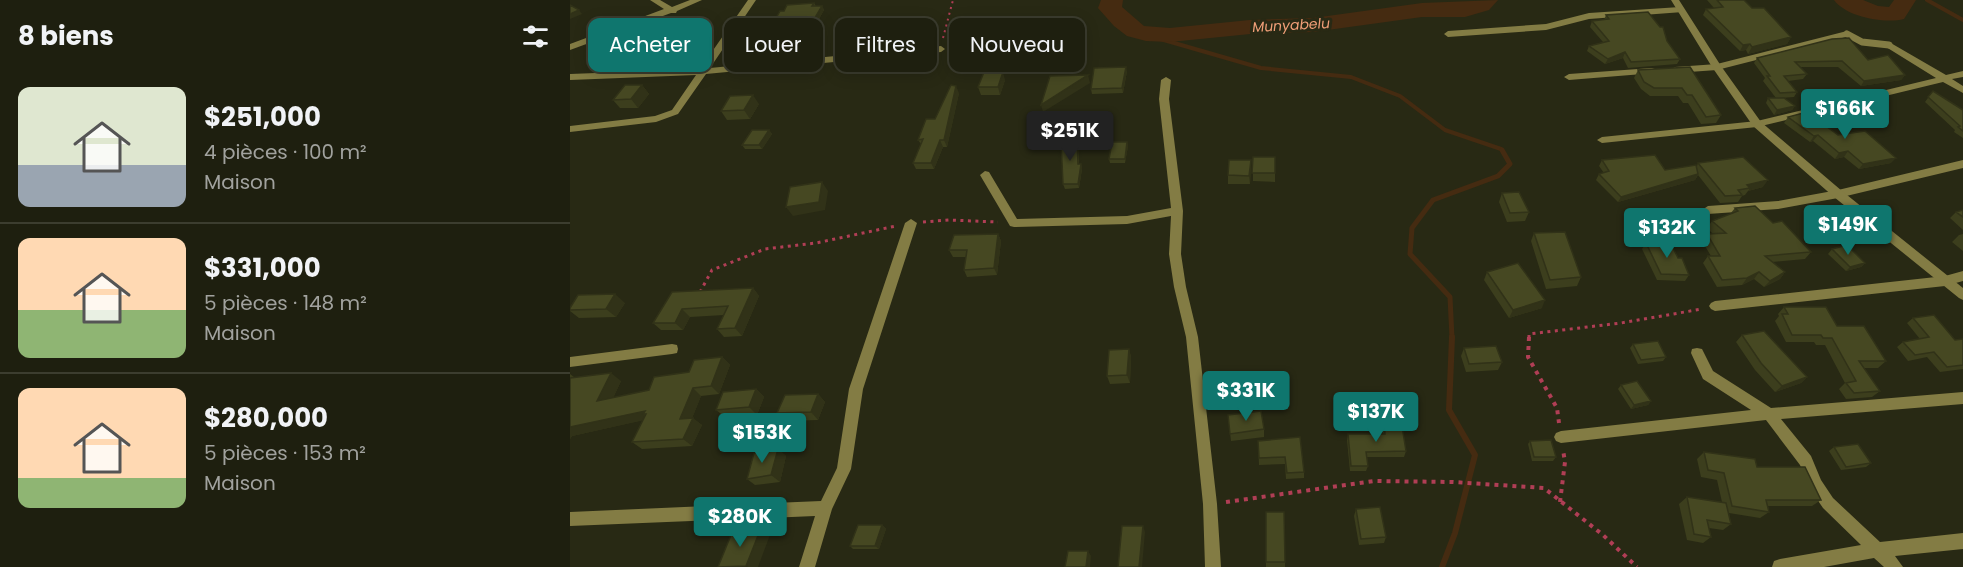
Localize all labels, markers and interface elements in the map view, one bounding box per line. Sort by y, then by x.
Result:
water label: Munyabelu [1252,13,1330,37]
text: 8 biens [18,18,114,54]
chip: Acheter [588,18,712,72]
chip: Louer [724,18,823,72]
chip: Filtres [835,18,937,72]
chip: Nouveau [949,18,1085,72]
icon: filters [519,20,552,53]
pin: $166K [1803,89,1887,140]
text: $166K [1815,94,1875,122]
text: $251,000 [204,99,321,135]
icon: home [66,111,138,183]
pin: $251K [1028,111,1112,162]
text: $251K [1040,116,1100,144]
text: 4 pièces · 100 m² [204,138,367,166]
text: Maison [204,168,276,196]
pin: $149K [1806,205,1890,256]
pin: $132K [1625,208,1709,259]
text: $149K [1818,210,1878,238]
text: $132K [1638,213,1696,241]
text: $331,000 [204,250,321,286]
icon: home [66,262,138,334]
text: 5 pièces · 148 m² [204,289,367,317]
text: Maison [204,319,276,347]
pin: $331K [1204,371,1288,422]
text: $331K [1217,376,1275,404]
pin: $137K [1334,392,1418,443]
text: $137K [1347,397,1405,425]
text: $280,000 [204,400,328,436]
icon: home [66,412,138,484]
pin: $153K [720,413,804,464]
text: $153K [732,418,792,446]
text: 5 pièces · 153 m² [204,439,366,467]
text: Maison [204,469,276,497]
pin: $280K [698,497,782,548]
text: $280K [708,502,772,530]

